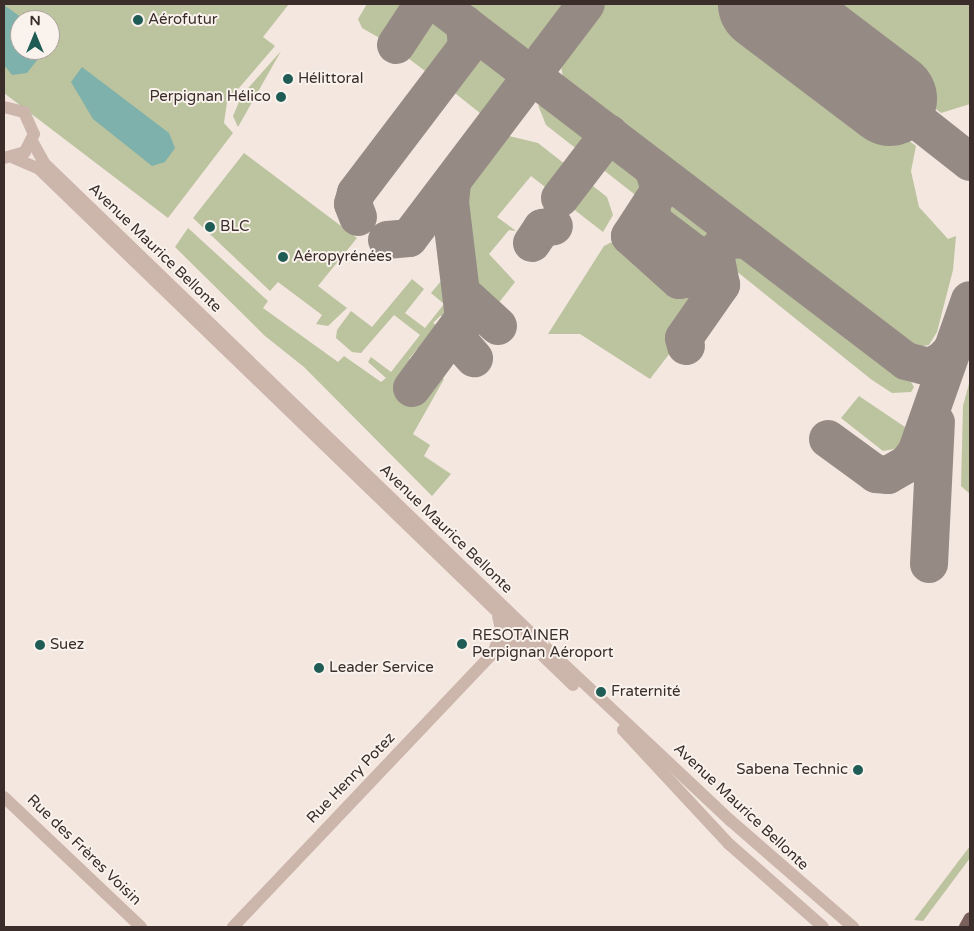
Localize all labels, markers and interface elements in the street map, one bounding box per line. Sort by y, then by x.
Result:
north arrow [10,10,60,60]
place label: Aérofutur [148,11,218,29]
text: N [29,12,41,29]
marker: Aérofutur [132,14,144,26]
place label: Hélittoral [298,70,363,88]
marker: Hélittoral [282,73,294,85]
place label: Perpignan Hélico [150,88,271,106]
marker: Perpignan Hélico [275,91,287,103]
street label: Avenue Maurice Bellonte [85,180,225,316]
place label: BLC [220,218,249,236]
marker: BLC [204,221,216,233]
place label: Aéropyrénées [293,248,392,266]
marker: Aéropyrénées [277,251,289,263]
street label: Avenue Maurice Bellonte [376,461,516,597]
place label: RESOTAINER Perpignan Aéroport [472,626,614,661]
place label: Suez [50,636,84,654]
marker: RESOTAINER Perpignan Aéroport [456,638,468,650]
marker: Suez [34,639,46,651]
place label: Leader Service [329,659,434,677]
marker: Leader Service [313,662,325,674]
place label: Fraternité [611,683,681,701]
marker: Fraternité [595,686,607,698]
street label: Rue Henry Potez [303,729,399,827]
street label: Avenue Maurice Bellonte [670,740,812,874]
place label: Sabena Technic [736,761,848,779]
marker: Sabena Technic [852,764,864,776]
street label: Rue des Frères Voisin [23,791,145,909]

